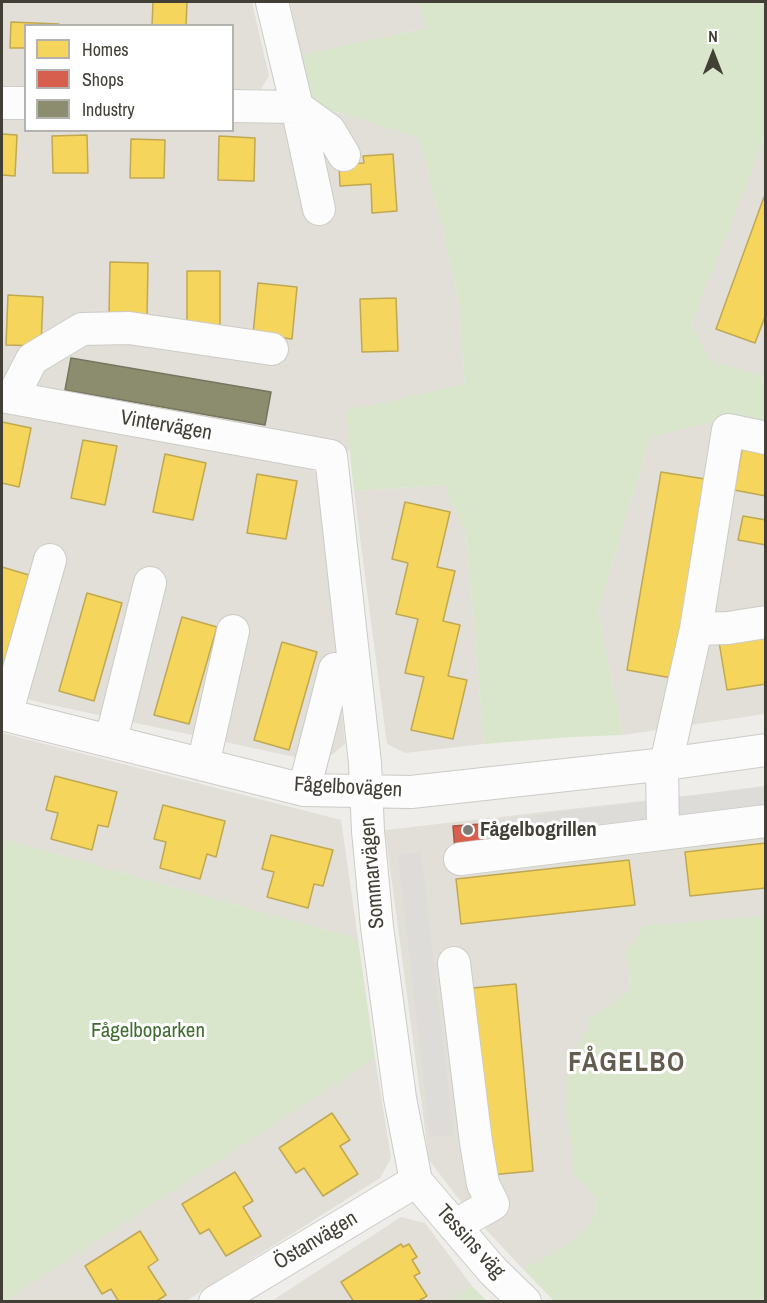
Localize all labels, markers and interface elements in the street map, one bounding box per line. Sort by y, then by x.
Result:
legend [24,24,234,132]
north arrow [683,24,743,84]
text: N [708,25,718,47]
text: Homes [82,37,129,62]
text: Shops [82,67,124,92]
text: Industry [82,97,135,122]
street label: Vintervägen [118,406,214,446]
street label: Fågelbovägen [293,773,403,803]
street label: Sommarvägen [356,816,390,930]
place label: Fågelbogrillen [480,817,597,843]
marker: Fågelbogrillen [461,823,475,837]
park label: Fågelboparken [91,1018,205,1044]
district label: FÅGELBO [568,1048,686,1080]
street label: Tessins väg [430,1200,510,1284]
street label: Östanvägen [270,1206,362,1276]

